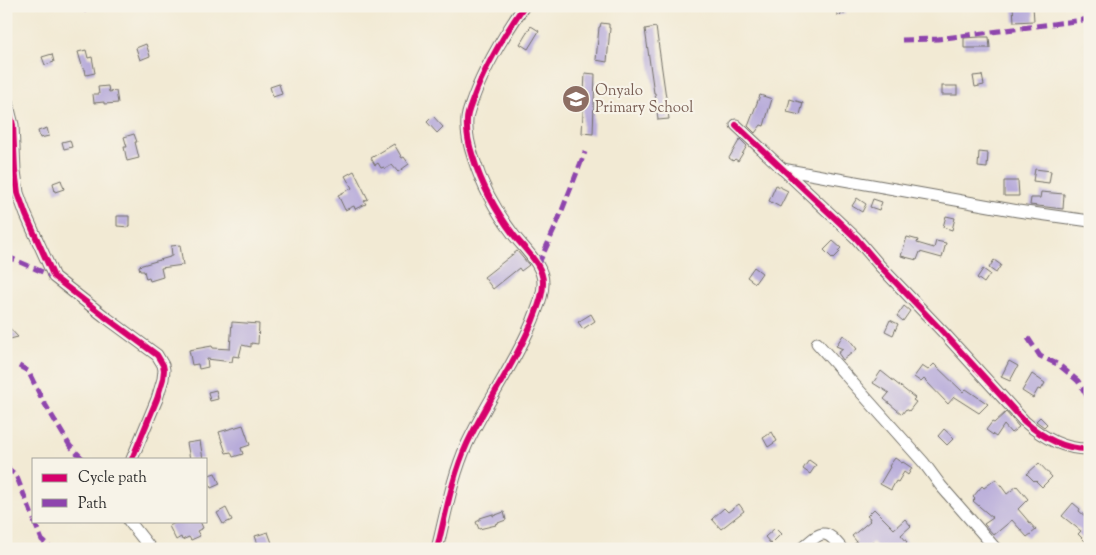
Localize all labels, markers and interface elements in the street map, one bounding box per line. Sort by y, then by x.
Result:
place label: Onyalo Primary School [595,81,693,119]
school or university icon: Onyalo Primary School [561,84,591,114]
legend [32,458,208,522]
text: Cycle path [78,468,147,489]
text: Path [78,494,107,515]

